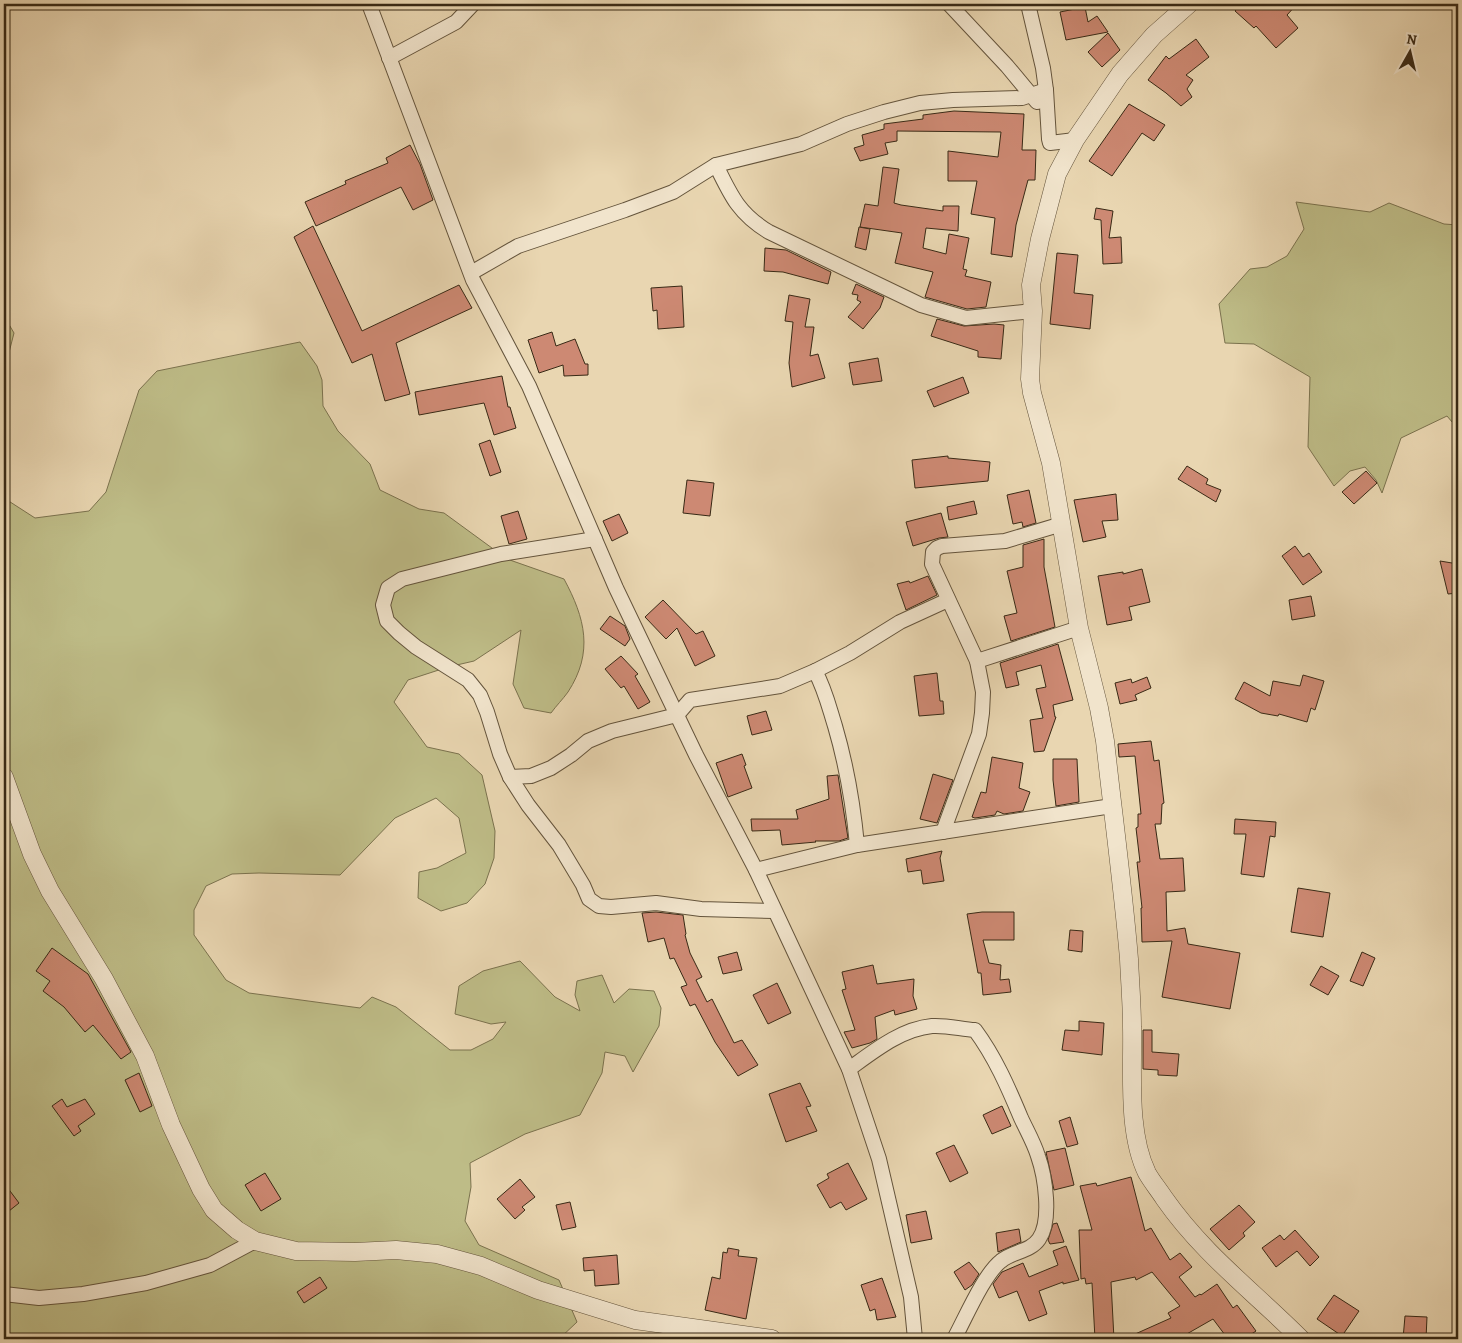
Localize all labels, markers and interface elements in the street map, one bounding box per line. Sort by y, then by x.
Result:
north arrow [1384,28,1434,78]
text: N [1405,30,1418,50]

